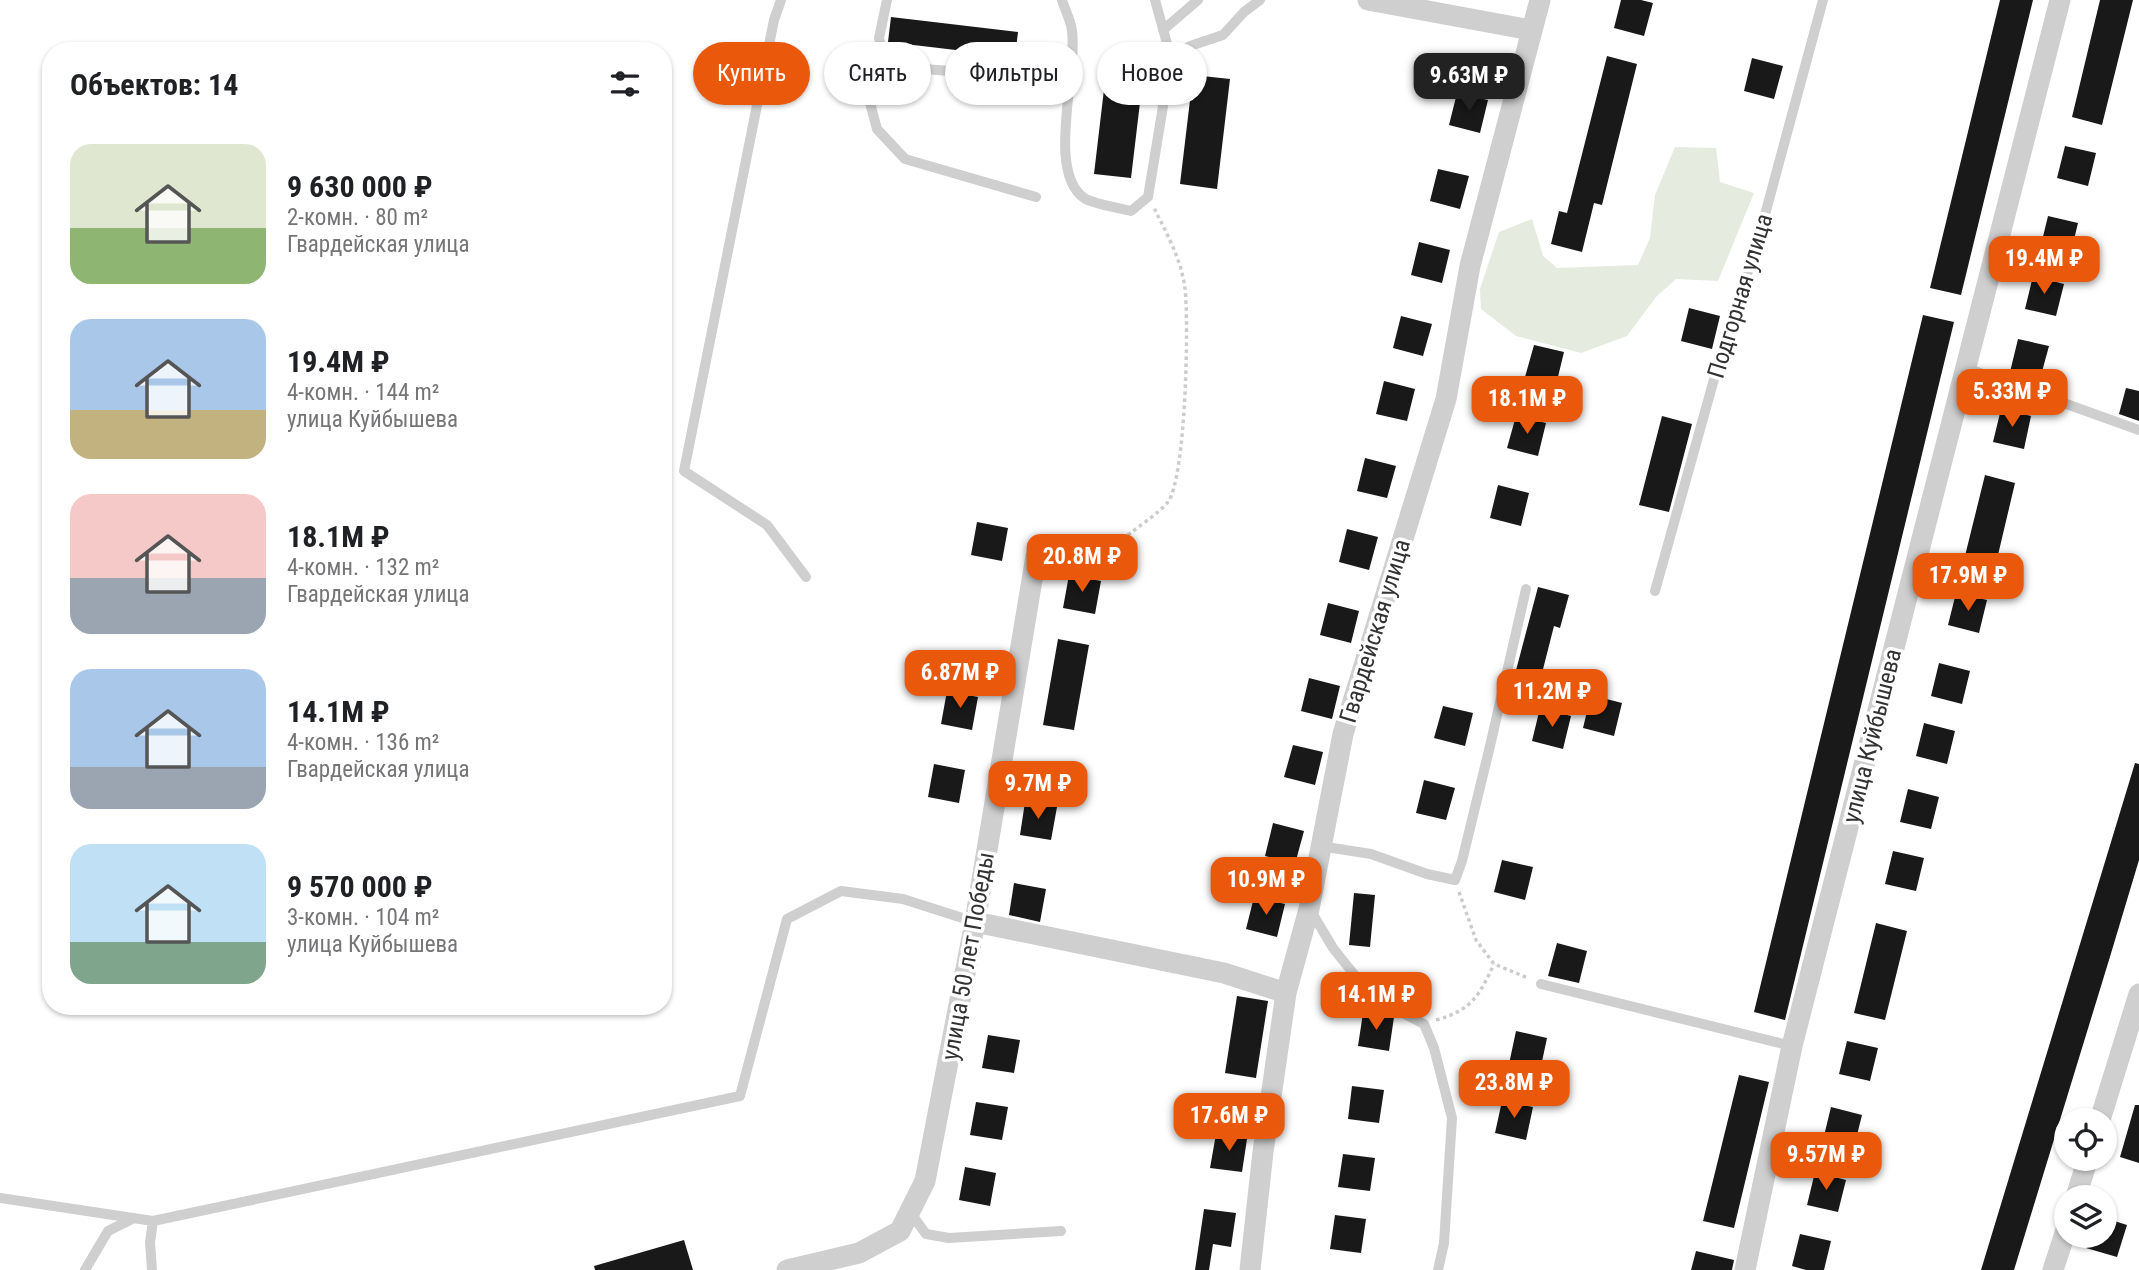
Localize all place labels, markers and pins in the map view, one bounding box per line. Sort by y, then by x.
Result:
pin: 9.63M ₽ [1404,54,1534,113]
pin: 19.4M ₽ [1979,236,2109,296]
pin: 5.33M ₽ [1947,370,2077,429]
pin: 18.1M ₽ [1462,376,1592,436]
pin: 20.8M ₽ [1017,534,1147,594]
pin: 17.9M ₽ [1903,554,2033,613]
pin: 6.87M ₽ [895,650,1025,710]
pin: 11.2M ₽ [1487,670,1617,729]
pin: 9.7M ₽ [981,762,1095,821]
pin: 10.9M ₽ [1201,858,1331,917]
pin: 14.1M ₽ [1311,972,1441,1032]
pin: 23.8M ₽ [1449,1060,1579,1120]
pin: 17.6M ₽ [1164,1094,1294,1153]
pin: 9.57M ₽ [1761,1132,1891,1192]

